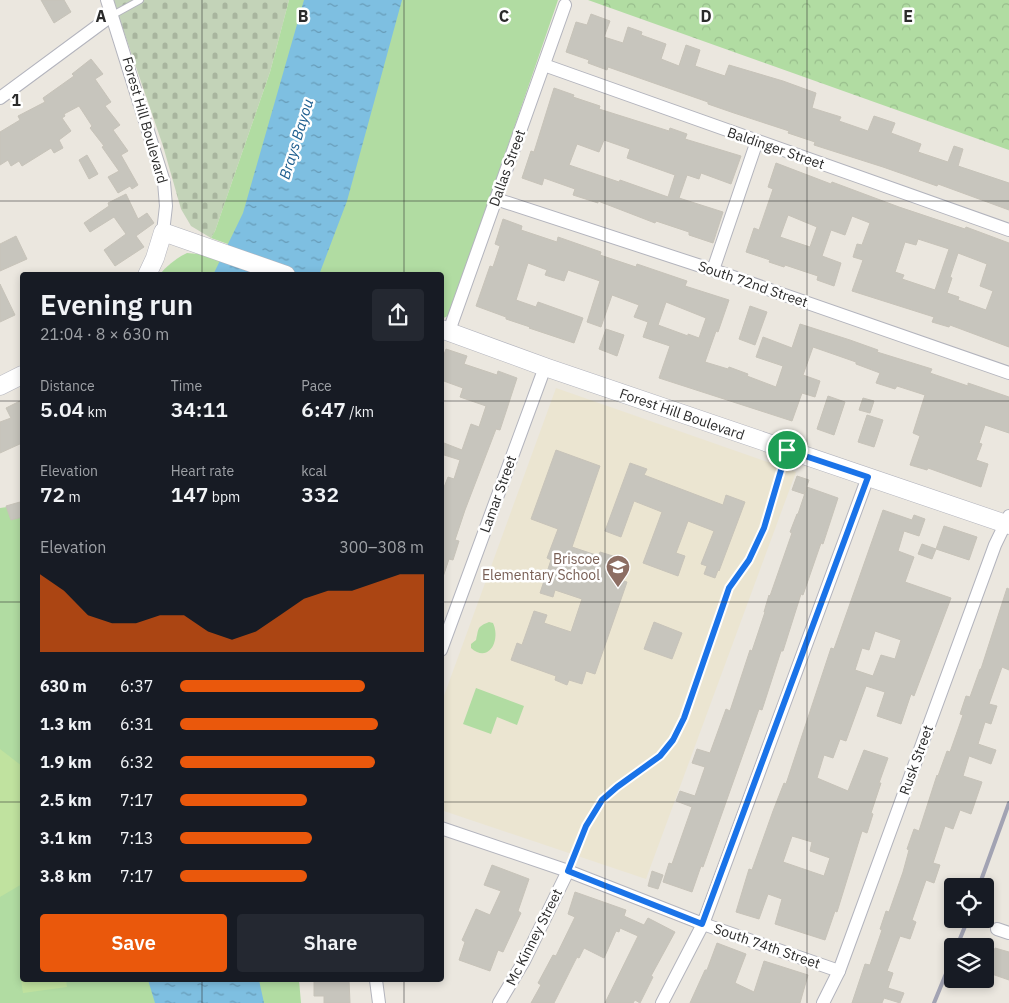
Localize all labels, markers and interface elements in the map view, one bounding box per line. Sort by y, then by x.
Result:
text: A [96,6,107,26]
text: B [298,6,309,26]
text: C [499,6,509,26]
text: D [700,6,712,26]
text: E [903,6,913,26]
street label: Forest Hill Boulevard [118,55,172,185]
text: 1 [11,90,21,110]
water label: Brays Bayou [275,96,317,182]
street label: Baldinger Street [725,123,827,173]
street label: Dallas Street [485,127,529,209]
street label: South 72nd Street [696,257,810,311]
text: Evening run [40,286,193,323]
button: share [372,289,424,341]
text: 21:04 · 8 × 630 m [40,324,169,344]
text: Distance [40,377,95,395]
text: Time [171,377,202,395]
text: Pace [301,377,332,395]
street label: Forest Hill Boulevard [617,384,747,444]
text: 5.04 [40,395,84,423]
text: 34:11 [171,395,228,423]
text: 6:47 [301,395,346,423]
text: km [84,403,107,421]
text: /km [346,403,374,421]
pin [766,429,808,471]
icon: arrive [773,436,801,464]
street label: Lamar Street [476,453,520,535]
text: Elevation [40,462,98,480]
text: Heart rate [171,462,234,480]
text: kcal [301,462,327,480]
text: 72 [40,480,65,508]
text: 147 [171,480,208,508]
text: 332 [301,480,339,508]
text: m [65,488,81,506]
text: bpm [208,488,240,506]
text: Elevation [40,537,106,557]
text: 300–308 m [339,537,424,557]
place label: Briscoe Elementary School [482,550,600,584]
school or university icon: Briscoe Elementary School [605,554,631,588]
text: 630 m [40,676,87,696]
text: 6:37 [120,676,153,696]
text: 1.3 km [40,714,91,734]
text: 6:31 [120,714,153,734]
street label: Rusk Street [895,723,937,797]
text: 1.9 km [40,752,91,772]
text: 6:32 [120,752,153,772]
text: 2.5 km [40,790,91,810]
text: 7:17 [120,790,153,810]
text: 3.1 km [40,828,91,848]
text: 7:13 [120,828,153,848]
text: 3.8 km [40,866,91,886]
text: 7:17 [120,866,153,886]
map controls [944,878,994,988]
button: locate [944,878,994,928]
street label: Mc Kinney Street [502,885,566,988]
button: Save [40,914,227,972]
button: Share [237,914,424,972]
street label: South 74th Street [711,919,823,973]
button: layers [944,938,994,988]

